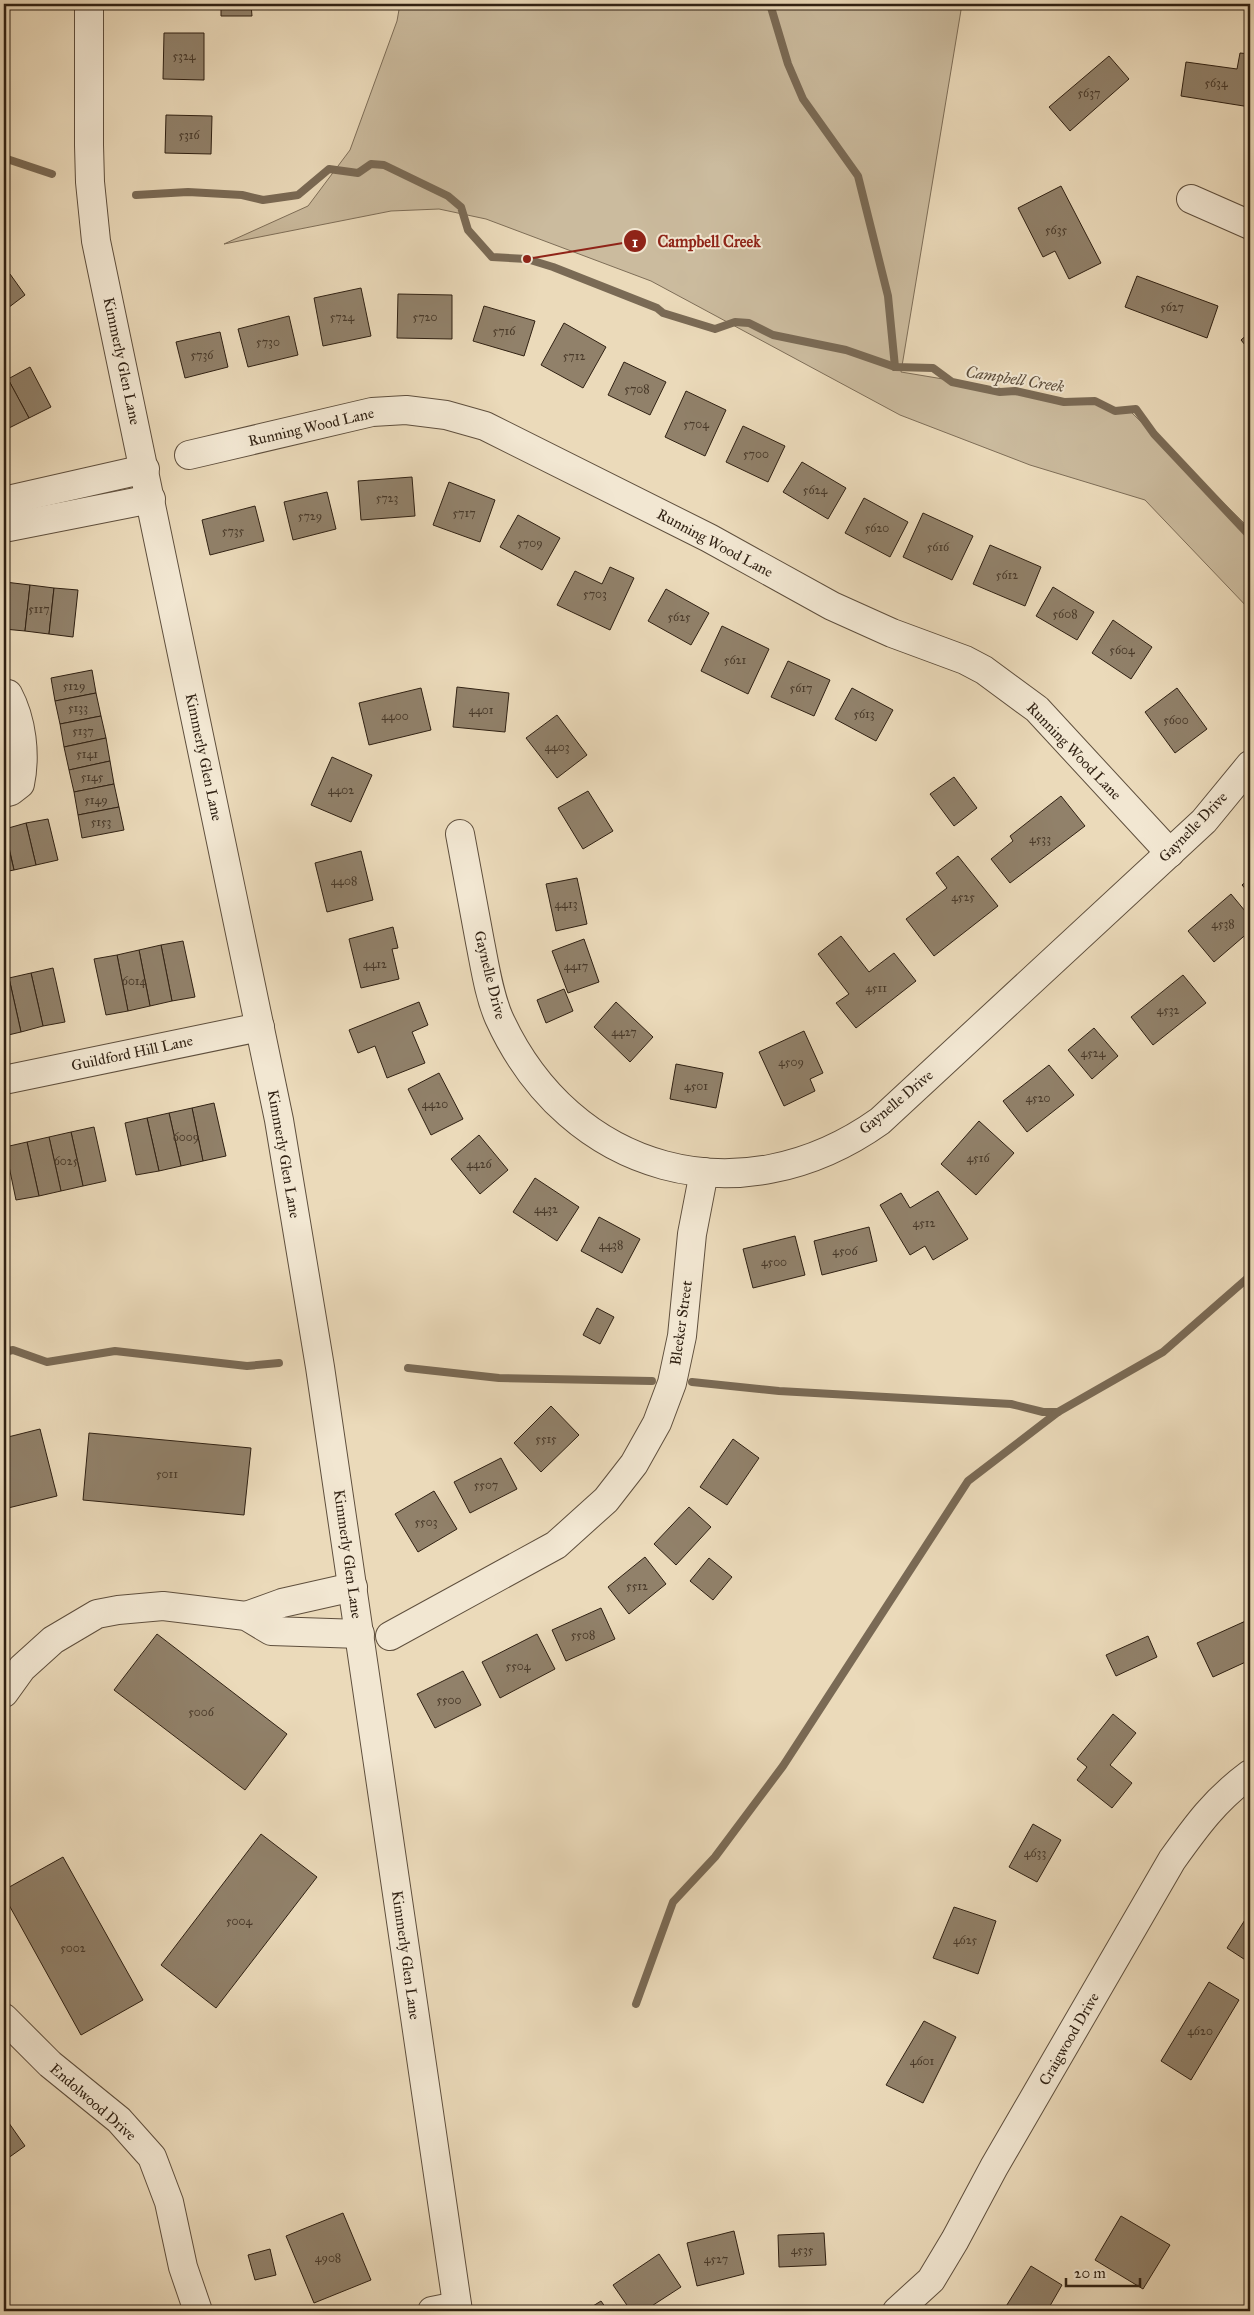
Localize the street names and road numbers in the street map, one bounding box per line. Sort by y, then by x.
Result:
street label: Kimmerly Glen Lane [100,295,144,427]
street label: Running Wood Lane [246,404,376,450]
street label: Running Wood Lane [654,505,776,581]
street label: Kimmerly Glen Lane [182,691,226,823]
street label: Running Wood Lane [1023,698,1125,804]
street label: Gaynelle Drive [1155,788,1231,866]
street label: Gaynelle Drive [470,929,510,1021]
street label: Guildford Hill Lane [70,1031,194,1075]
street label: Gaynelle Drive [855,1066,937,1138]
street label: Kimmerly Glen Lane [264,1088,304,1220]
street label: Bleeker Street [666,1279,696,1367]
street label: Kimmerly Glen Lane [330,1488,366,1620]
street label: Kimmerly Glen Lane [388,1889,424,2021]
street label: Craigwood Drive [1035,1989,1103,2089]
street label: Endolwood Drive [46,2060,140,2144]

